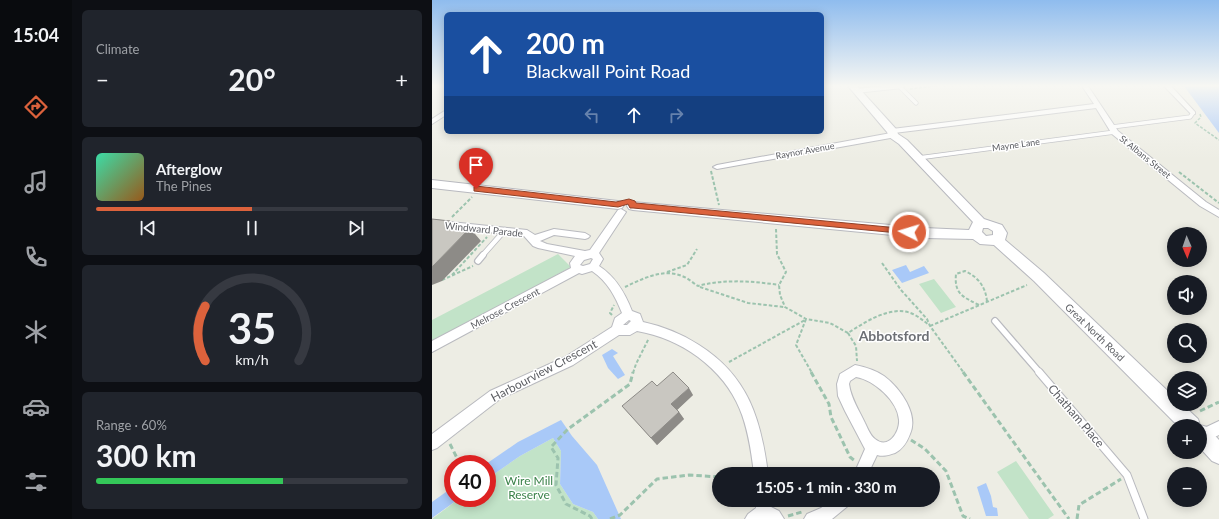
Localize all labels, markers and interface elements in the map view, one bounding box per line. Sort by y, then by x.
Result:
text: 15:04 [13,24,59,46]
text: 200 m [526,26,605,60]
icon: ahead [460,28,512,80]
text: Climate [96,41,139,57]
text: Blackwall Point Road [526,60,690,82]
text: 20° [228,61,276,97]
text: − [96,66,109,93]
text: + [395,66,408,93]
icon: directions [22,93,50,121]
icon: left [581,104,603,126]
icon: ahead [623,104,645,126]
icon: right [665,104,687,126]
street label: St Albans Street [1118,133,1174,181]
street label: Mayne Lane [991,136,1041,153]
street label: Raynor Avenue [775,140,835,161]
pin [459,148,493,189]
icon: arrive [465,154,487,176]
text: Afterglow [156,160,222,178]
icon: music [22,168,50,196]
text: The Pines [156,178,212,194]
position arrow [888,211,930,253]
icon: previous [137,217,159,239]
icon: pause [241,217,263,239]
icon: next [345,217,367,239]
street label: Windward Parade [444,219,524,239]
north arrow [1167,227,1207,267]
map controls [1167,227,1207,507]
icon: phone [22,243,50,271]
button: sound [1167,275,1207,315]
street label: Melrose Crescent [468,284,542,331]
street label: Great North Road [1063,301,1127,363]
text: 35 [228,303,276,353]
icon: climate [22,318,50,346]
button: search [1167,323,1207,363]
district label: Abbotsford [858,327,929,344]
street label: Harbourview Crescent [488,336,600,405]
text: km/h [235,351,269,368]
button: layers [1167,371,1207,411]
street label: Chatham Place [1045,381,1108,450]
icon: car [22,393,50,421]
text: Range · 60% [96,417,167,433]
button: + [1167,419,1207,459]
text: 300 km [96,437,197,473]
speed limit sign: 40 [444,455,496,507]
button: − [1167,467,1207,507]
icon: filters [22,468,50,496]
park label: Wire Mill Reserve [505,473,553,502]
text: 15:05 · 1 min · 330 m [756,478,896,496]

